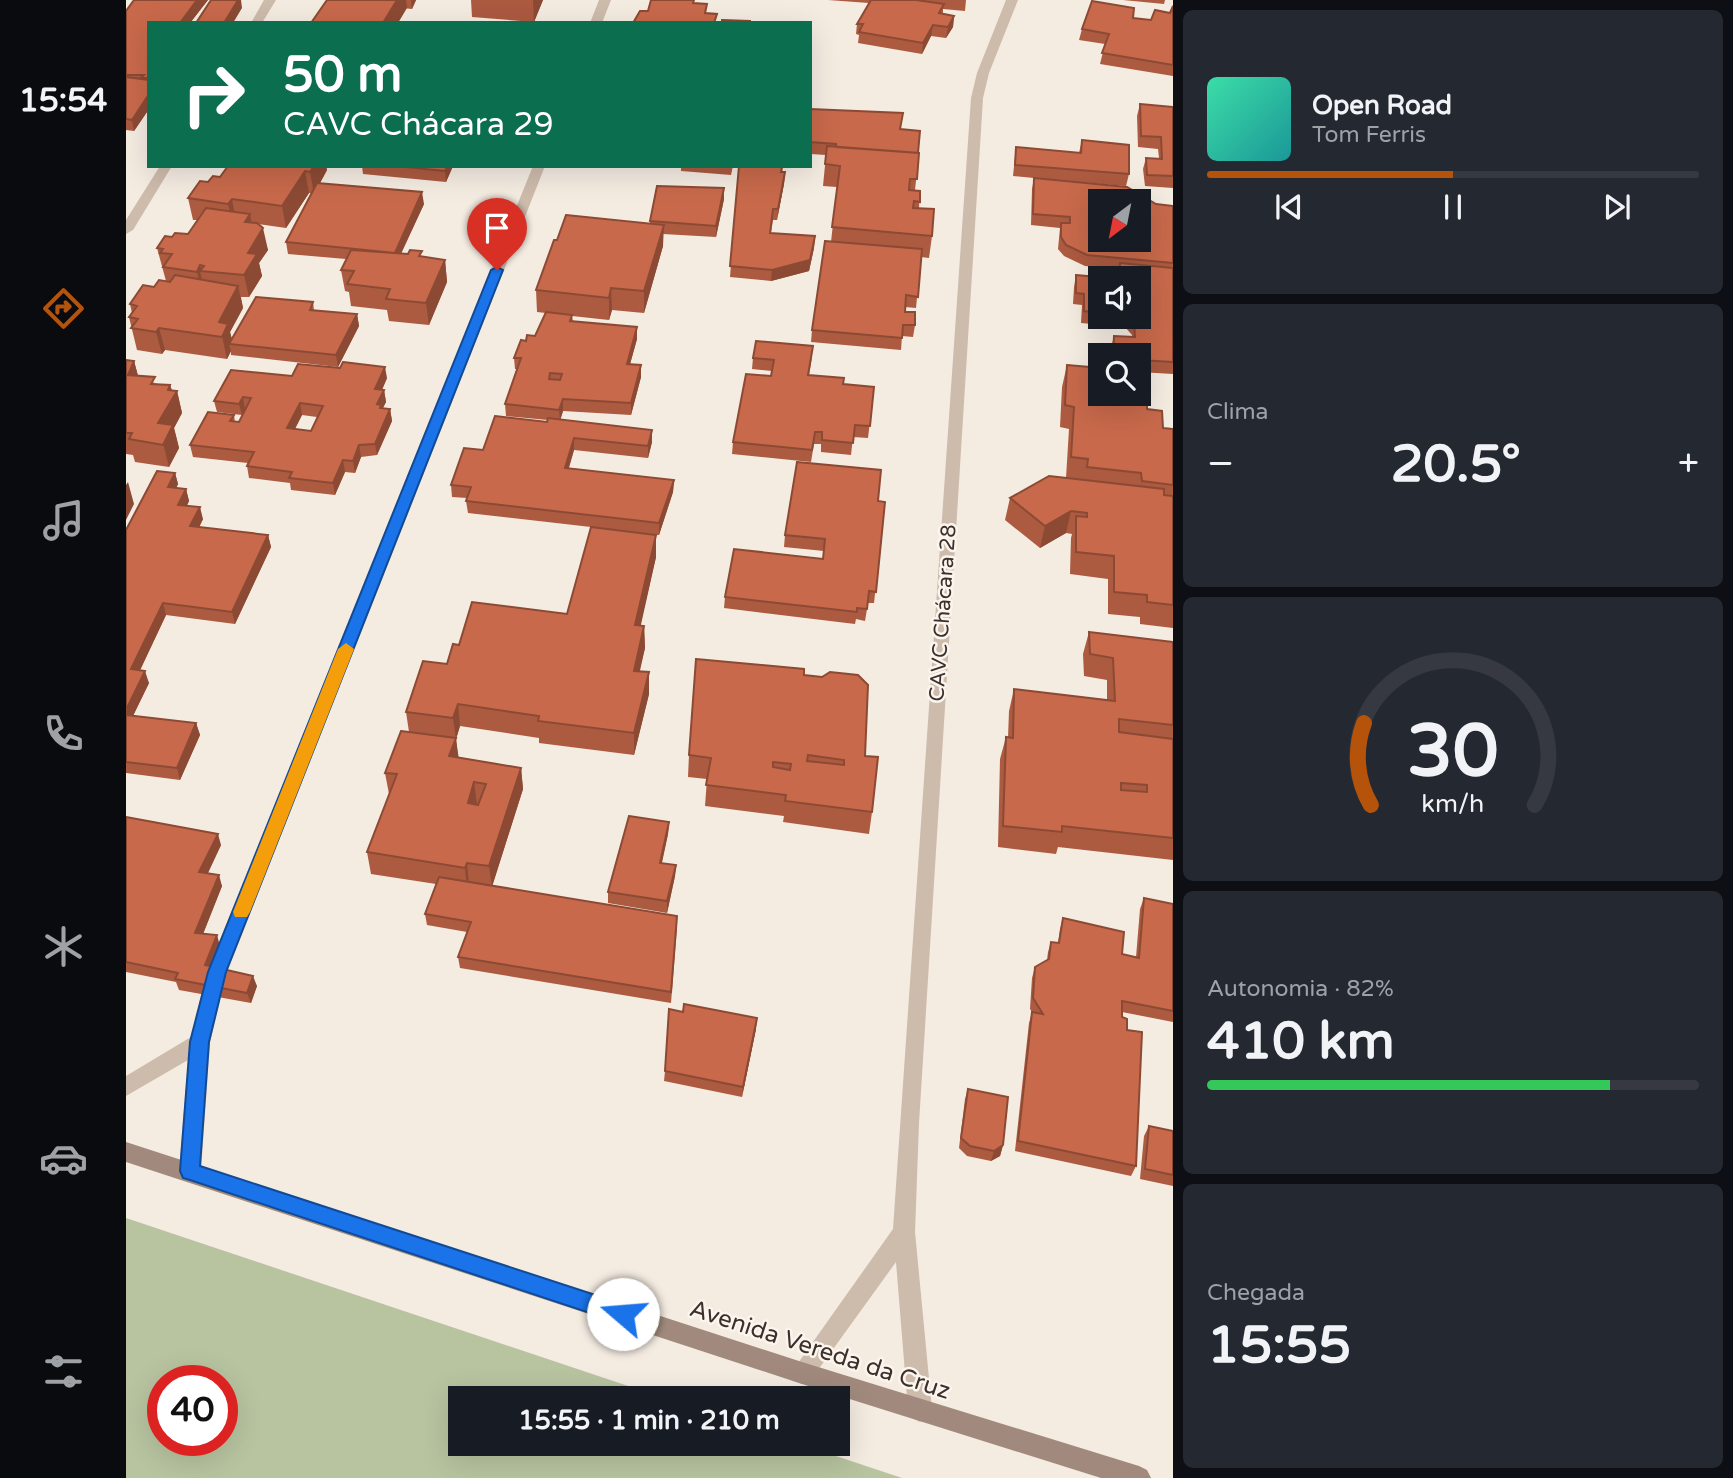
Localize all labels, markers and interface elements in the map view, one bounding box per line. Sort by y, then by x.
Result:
text: 50 m [283,46,402,105]
icon: right [168,49,259,140]
text: 15:54 [19,82,107,120]
text: Open Road [1312,90,1452,121]
text: CAVC Chácara 29 [283,106,554,144]
text: Tom Ferris [1312,121,1426,149]
icon: previous [1270,188,1308,226]
icon: pause [1434,188,1472,226]
icon: next [1598,188,1636,226]
north arrow [1088,189,1152,252]
map controls [1088,189,1151,406]
pin [467,198,527,270]
icon: arrive [478,209,516,247]
button: sound [1088,266,1151,329]
icon: directions [39,284,88,333]
button: search [1088,343,1151,406]
text: Clima [1207,398,1268,426]
text: 20.5° [1391,433,1521,496]
text: − [1207,441,1234,487]
text: + [1678,441,1699,487]
icon: music [39,496,88,545]
street label: CAVC Chácara 28 [924,524,962,702]
text: 30 [1407,708,1499,796]
icon: phone [39,709,88,758]
text: km/h [1422,789,1484,819]
icon: climate [39,922,88,971]
text: Autonomia · 82% [1207,975,1394,1003]
text: 410 km [1207,1010,1395,1073]
icon: car [39,1134,88,1183]
position arrow [586,1277,660,1351]
text: Chegada [1207,1279,1305,1307]
street label: Avenida Vereda da Cruz [686,1294,954,1406]
text: 15:55 [1207,1314,1351,1377]
icon: filters [39,1347,88,1396]
speed limit sign: 40 [147,1365,238,1456]
text: 15:55 · 1 min · 210 m [518,1405,780,1436]

